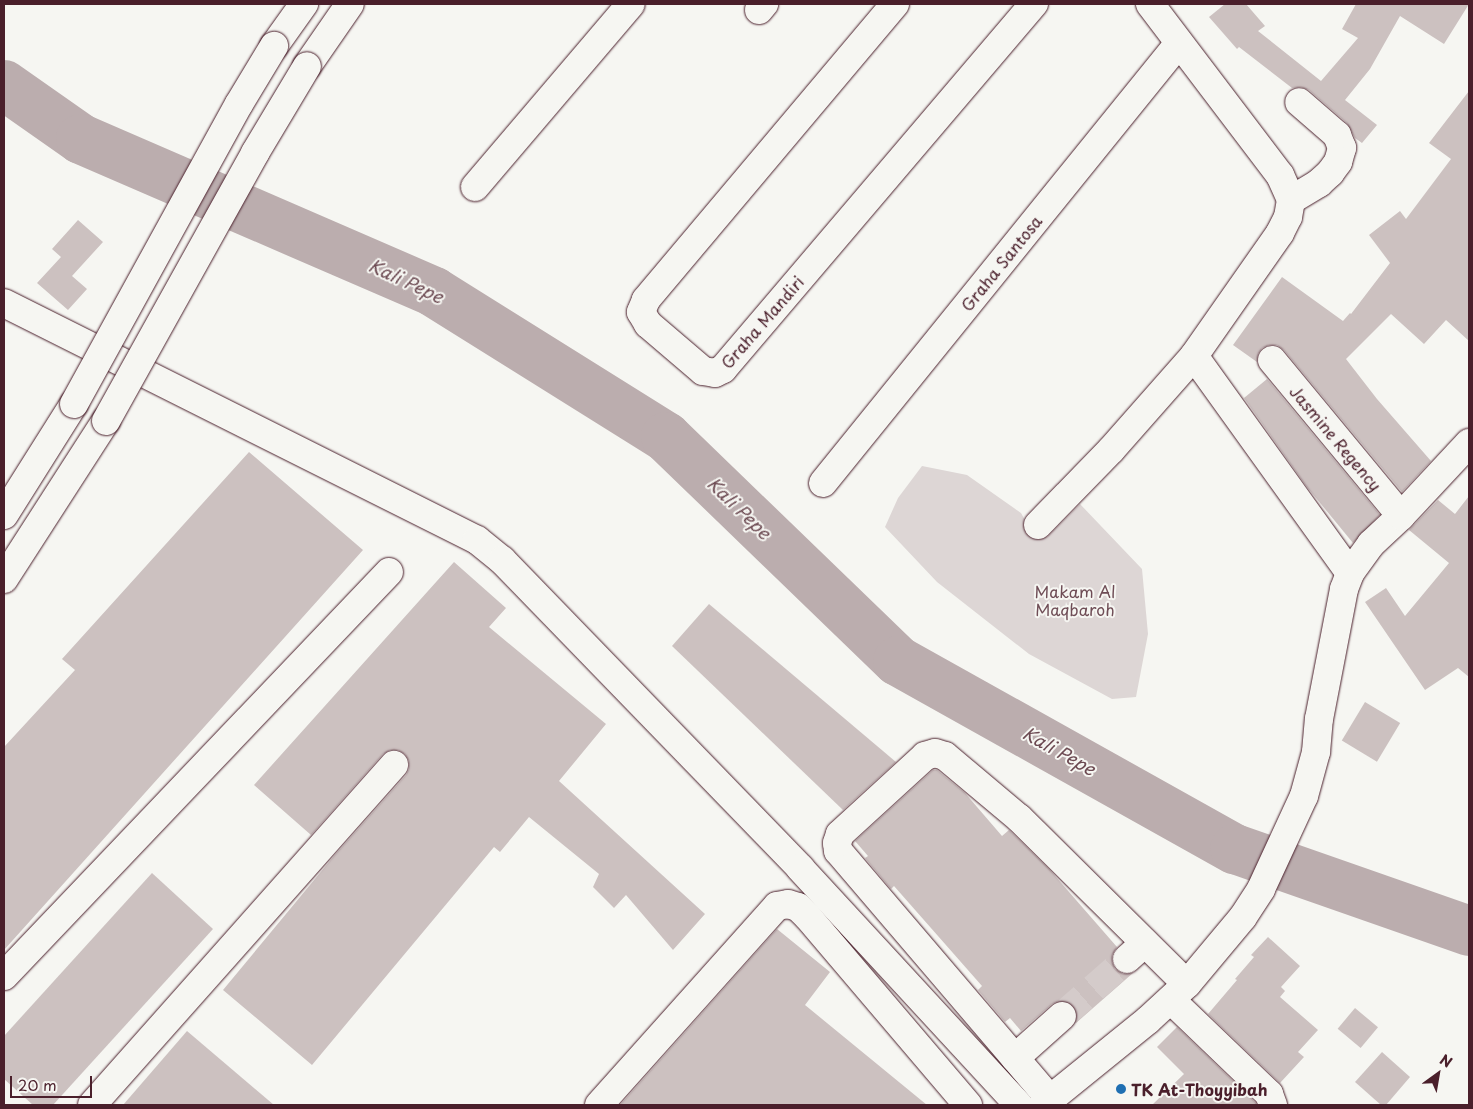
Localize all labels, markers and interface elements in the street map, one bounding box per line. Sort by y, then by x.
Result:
street label: Graha Santosa [957,212,1045,314]
water label: Kali Pepe [365,254,447,308]
street label: Graha Mandiri [717,272,807,372]
street label: Jasmine Regency [1286,381,1386,495]
water label: Kali Pepe [703,472,775,544]
park label: Makam Al Maqbaroh [1035,581,1115,619]
water label: Kali Pepe [1019,722,1099,780]
north arrow [1413,1049,1463,1099]
text: N [1436,1049,1456,1073]
scale bar [12,1066,95,1098]
text: 20 m [18,1073,57,1096]
place label: TK At-Thoyyibah [1131,1079,1268,1099]
marker: TK At-Thoyyibah [1115,1083,1127,1095]

